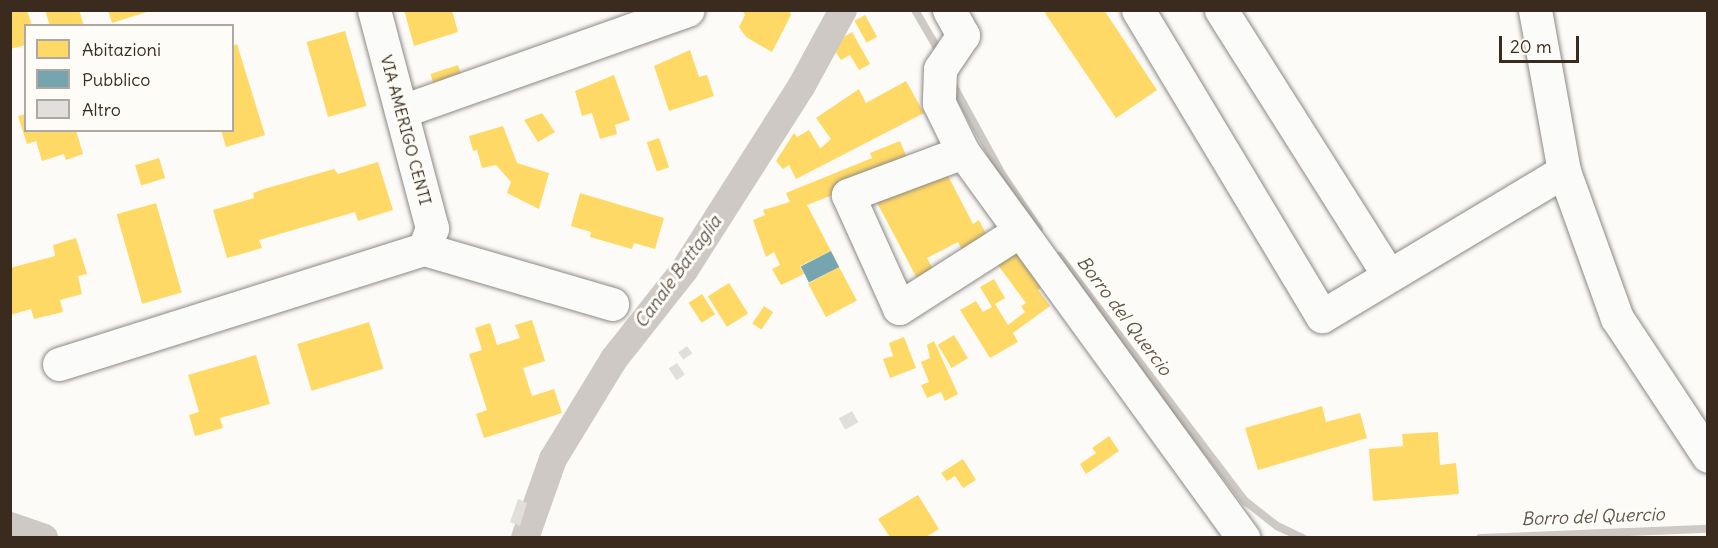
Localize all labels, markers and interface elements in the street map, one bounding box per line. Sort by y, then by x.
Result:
legend [24,24,234,132]
scale bar [1502,24,1582,62]
text: 20 m [1510,35,1552,58]
text: Abitazioni [82,38,161,61]
street label: VIA AMERIGO CENTI [377,53,435,207]
text: Pubblico [82,68,150,91]
text: Altro [82,98,121,121]
water label: Canale Battaglia [630,212,726,332]
water label: Borro del Quercio [1072,252,1176,380]
water label: Borro del Quercio [1521,504,1665,530]

